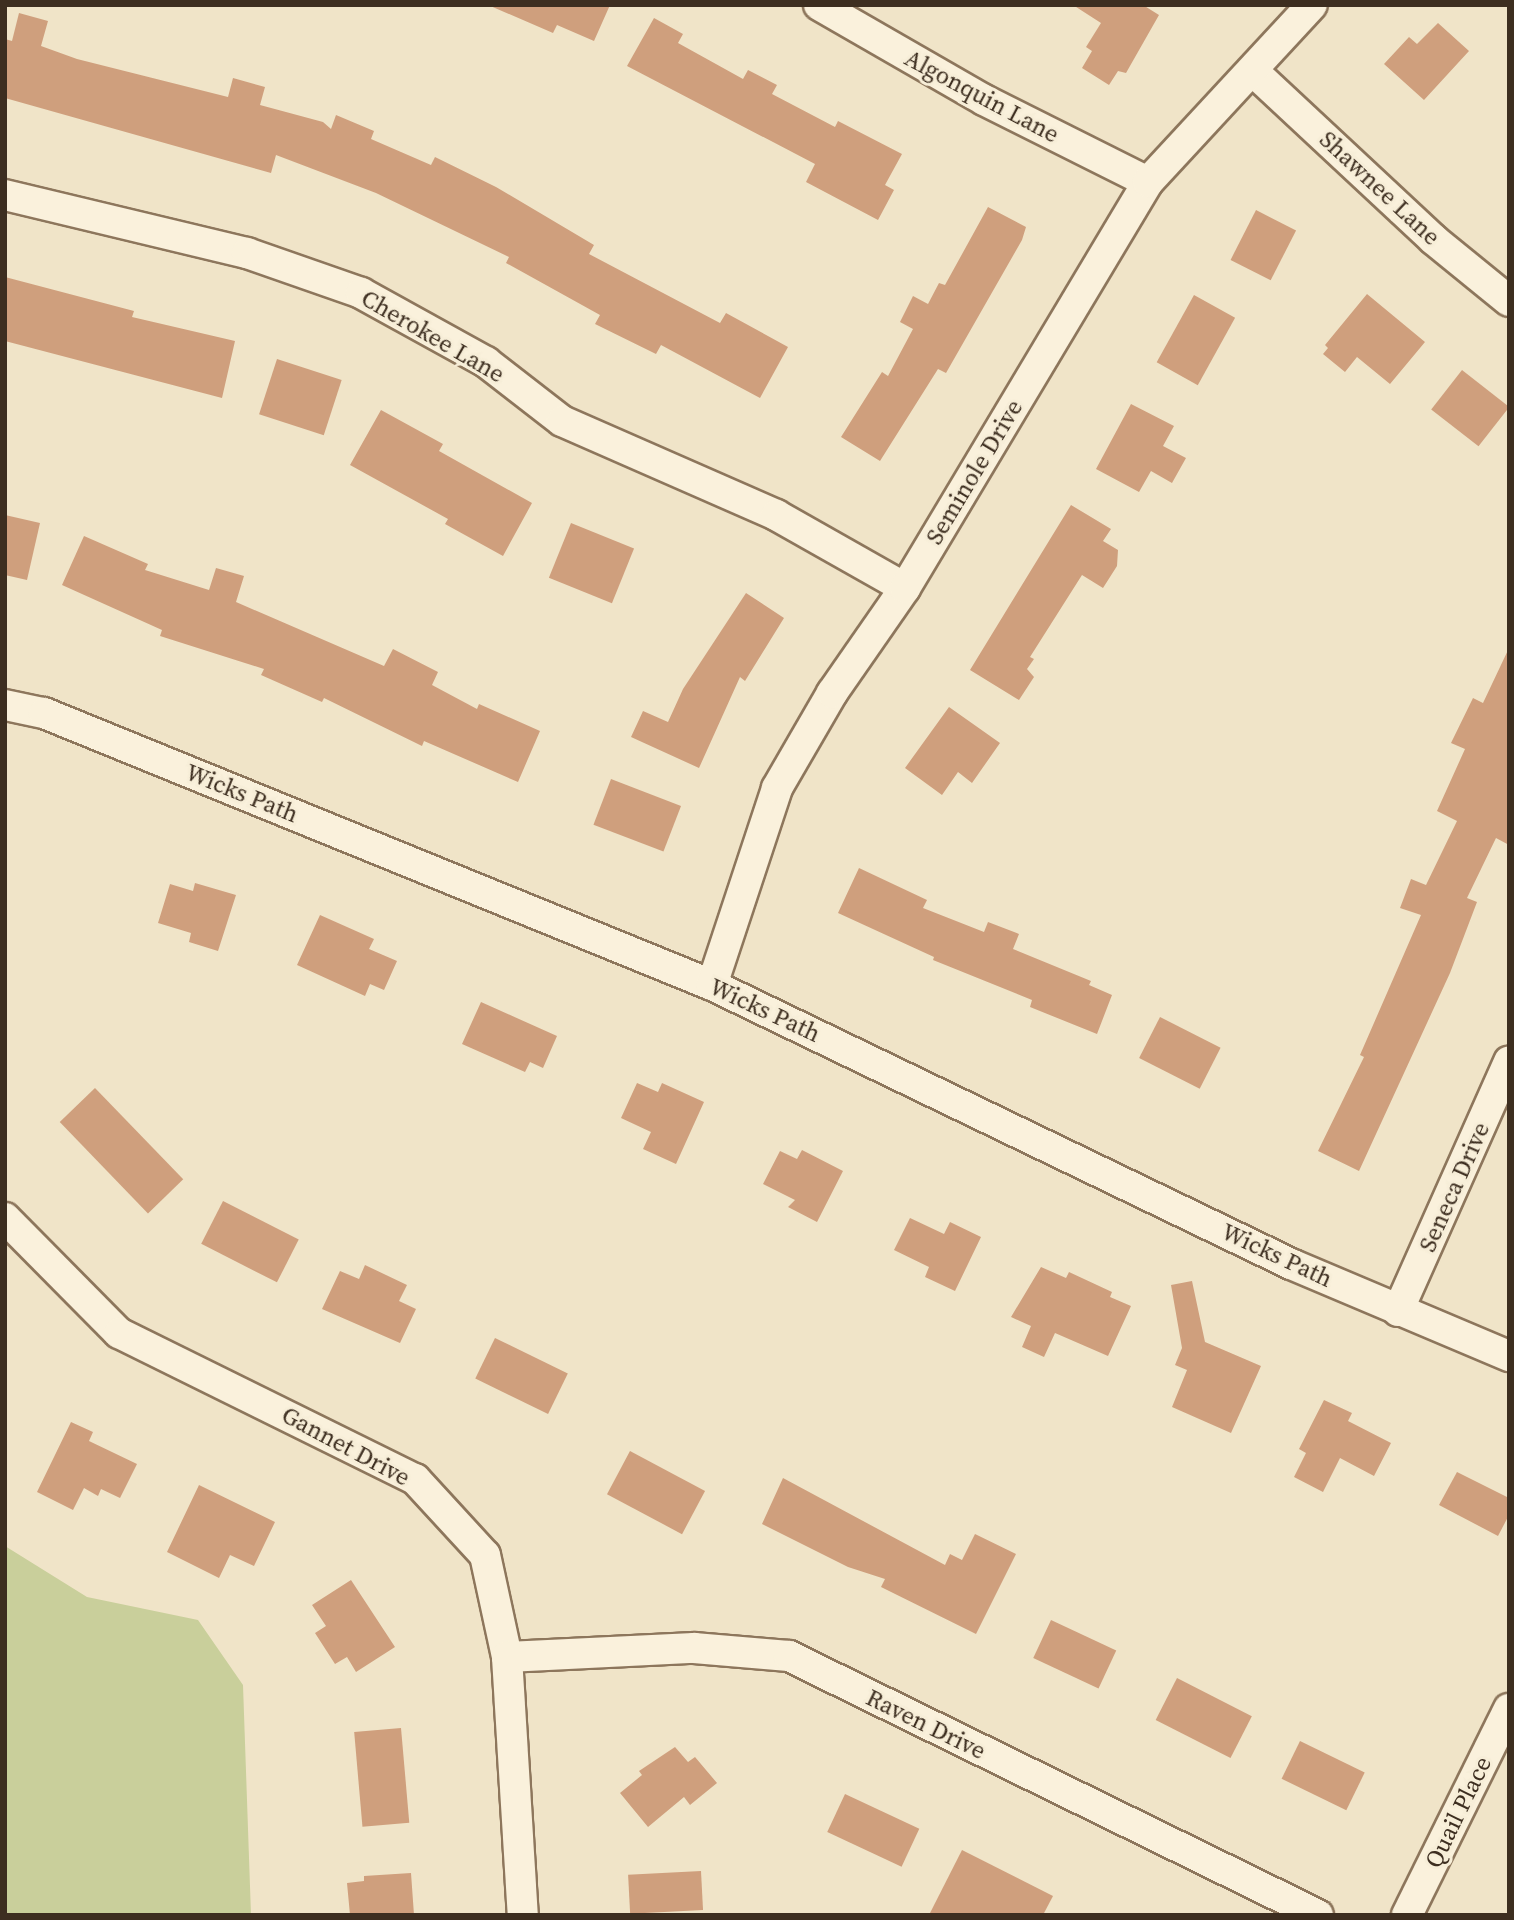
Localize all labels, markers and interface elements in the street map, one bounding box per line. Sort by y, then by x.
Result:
street label: Algonquin Lane [900,43,1064,149]
street label: Shawnee Lane [1314,125,1446,251]
street label: Cherokee Lane [356,283,510,389]
street label: Seminole Drive [920,394,1028,550]
street label: Wicks Path [182,757,302,829]
street label: Wicks Path [705,972,825,1048]
street label: Seneca Drive [1413,1118,1495,1256]
street label: Wicks Path [1217,1217,1337,1293]
street label: Gannet Drive [277,1400,415,1492]
street label: Raven Drive [862,1683,990,1765]
street label: Quail Place [1419,1752,1497,1872]

